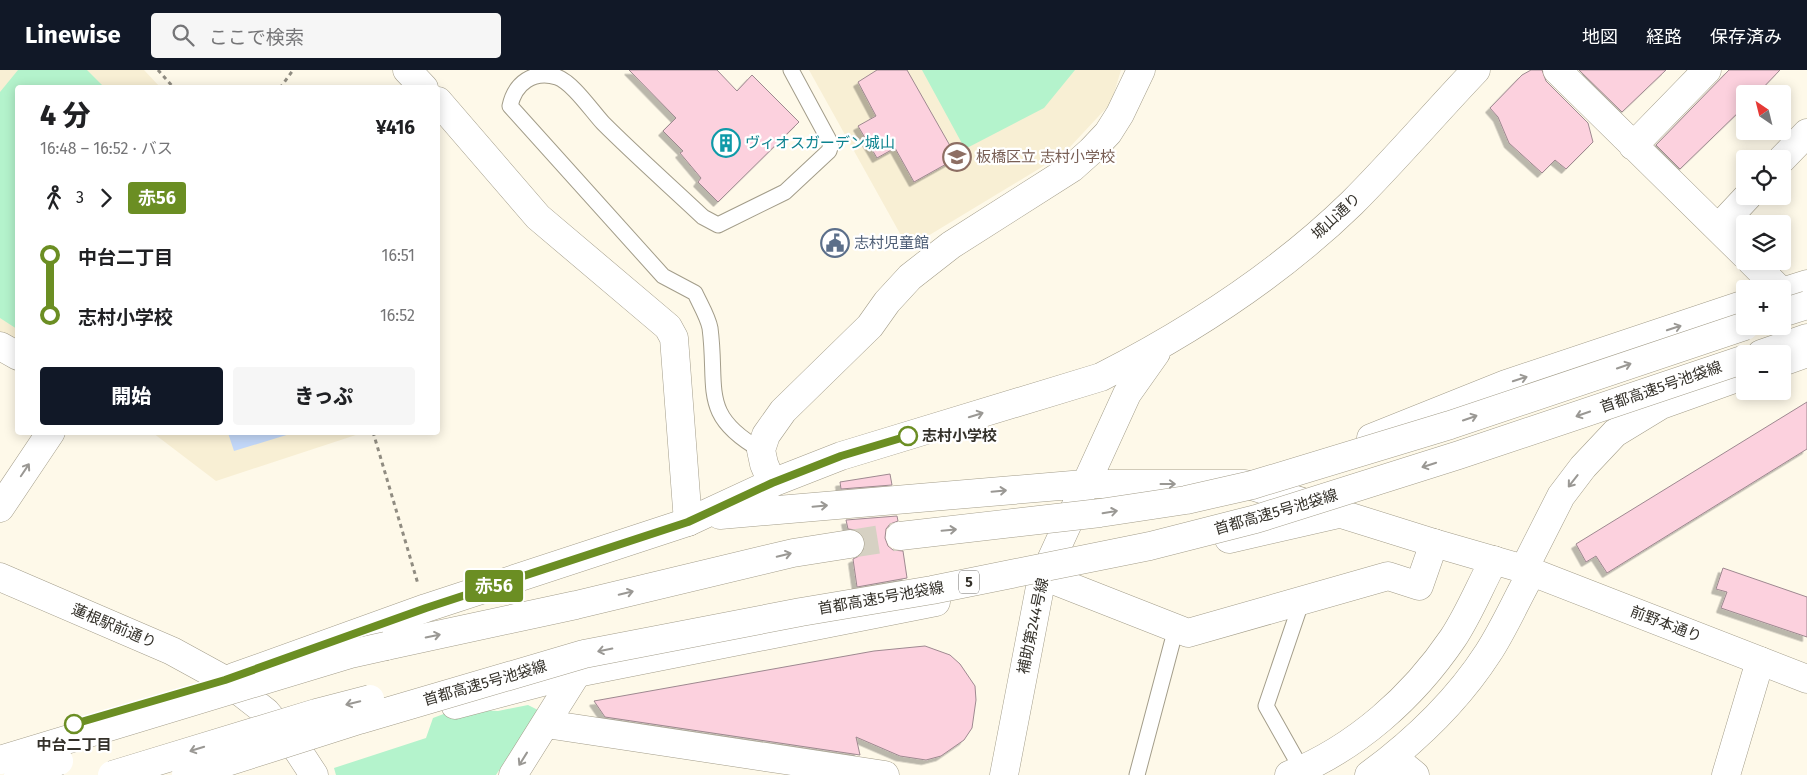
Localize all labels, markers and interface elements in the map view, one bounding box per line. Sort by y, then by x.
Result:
search box [151,13,501,58]
text: Linewise [25,21,121,49]
icon: search [169,21,197,49]
text: ここで検索 [209,26,304,49]
text: 地図 [1582,26,1618,48]
text: 経路 [1646,26,1682,48]
text: 保存済み [1710,26,1782,48]
north arrow [1736,85,1791,140]
map controls [1736,85,1791,400]
text: 4 分 [40,99,90,132]
text: ¥416 [376,116,415,139]
building icon: ヴィオスガーデン城山 [711,128,741,158]
place label: ヴィオスガーデン城山 [745,134,895,152]
text: 16:48 – 16:52 · バス [40,139,173,158]
school or university icon: 板橋区立 志村小学校 [942,142,972,172]
place label: 板橋区立 志村小学校 [976,148,1115,166]
button: locate [1736,150,1791,205]
icon: walk [40,184,68,212]
icon: forward [92,184,120,212]
text: 赤56 [138,187,176,209]
text: 3 [76,188,84,207]
street label: 城山通り [1308,189,1364,243]
button: layers [1736,215,1791,270]
public building icon: 志村児童館 [820,228,850,258]
place label: 志村児童館 [854,234,929,252]
text: 中台二丁目 [78,246,173,269]
text: 16:51 [382,246,415,265]
button: + [1736,280,1791,335]
text: 志村小学校 [78,306,173,329]
text: 16:52 [380,306,415,325]
one-way arrow [1666,323,1681,332]
button: − [1736,345,1791,400]
street label: 首都高速5号池袋線 [1598,358,1724,416]
one-way arrow [1616,361,1632,371]
button: 開始 [40,367,223,425]
button: きっぷ [233,367,415,425]
one-way arrow [1512,374,1528,384]
one-way arrow [1575,409,1591,419]
one-way arrow [968,410,984,420]
one-way arrow [1462,413,1478,423]
marker: 志村小学校 [898,426,918,446]
place label: 志村小学校 [922,427,997,445]
one-way arrow [1421,461,1437,470]
one-way arrow [20,464,30,478]
one-way arrow [1568,474,1579,487]
one-way arrow [1160,479,1176,489]
one-way arrow [991,486,1007,496]
street label: 首都高速5号池袋線 [1212,486,1340,538]
one-way arrow [811,502,827,511]
one-way arrow [1102,507,1118,517]
one-way arrow [940,525,956,534]
one-way arrow [776,550,792,559]
line badge: 赤56 [465,570,523,602]
road number: 5 [959,571,979,594]
text: 赤56 [475,575,513,597]
street label: 補助第244号線 [1014,576,1052,676]
street label: 首都高速5号池袋線 [817,578,945,618]
one-way arrow [618,588,634,597]
street label: 蓮根駅前通り [69,600,159,652]
street label: 前野本通り [1628,602,1704,646]
one-way arrow [425,630,441,640]
one-way arrow [597,646,613,655]
street label: 首都高速5号池袋線 [421,657,549,709]
one-way arrow [346,699,362,709]
marker: 中台二丁目 [64,714,84,734]
place label: 中台二丁目 [36,736,112,754]
one-way arrow [190,745,206,754]
one-way arrow [518,752,529,766]

